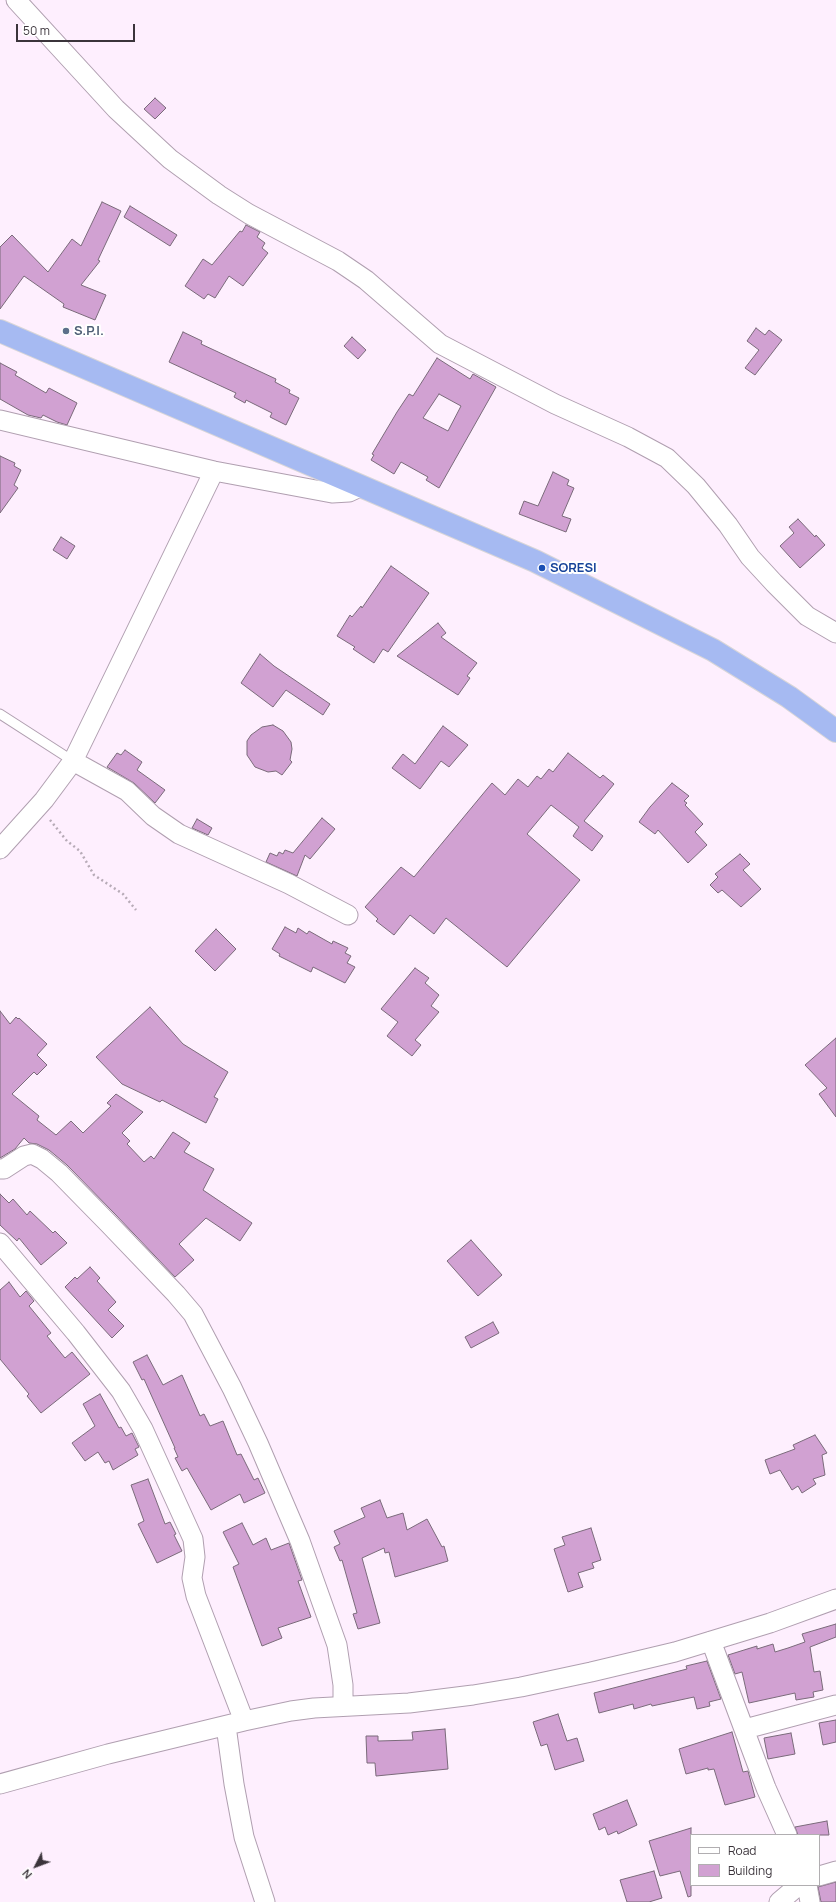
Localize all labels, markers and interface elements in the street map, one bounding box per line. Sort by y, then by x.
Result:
scale bar [18,16,137,42]
text: 50 m [23,22,50,39]
place label: S.P.I. [74,323,104,339]
marker: S.P.I. [61,326,71,336]
place label: SORESI [550,560,597,576]
marker: SORESI [537,563,547,573]
legend [690,1834,820,1886]
text: Road [728,1842,756,1859]
north arrow [16,1846,56,1886]
text: Building [728,1862,772,1879]
text: N [18,1866,35,1882]

